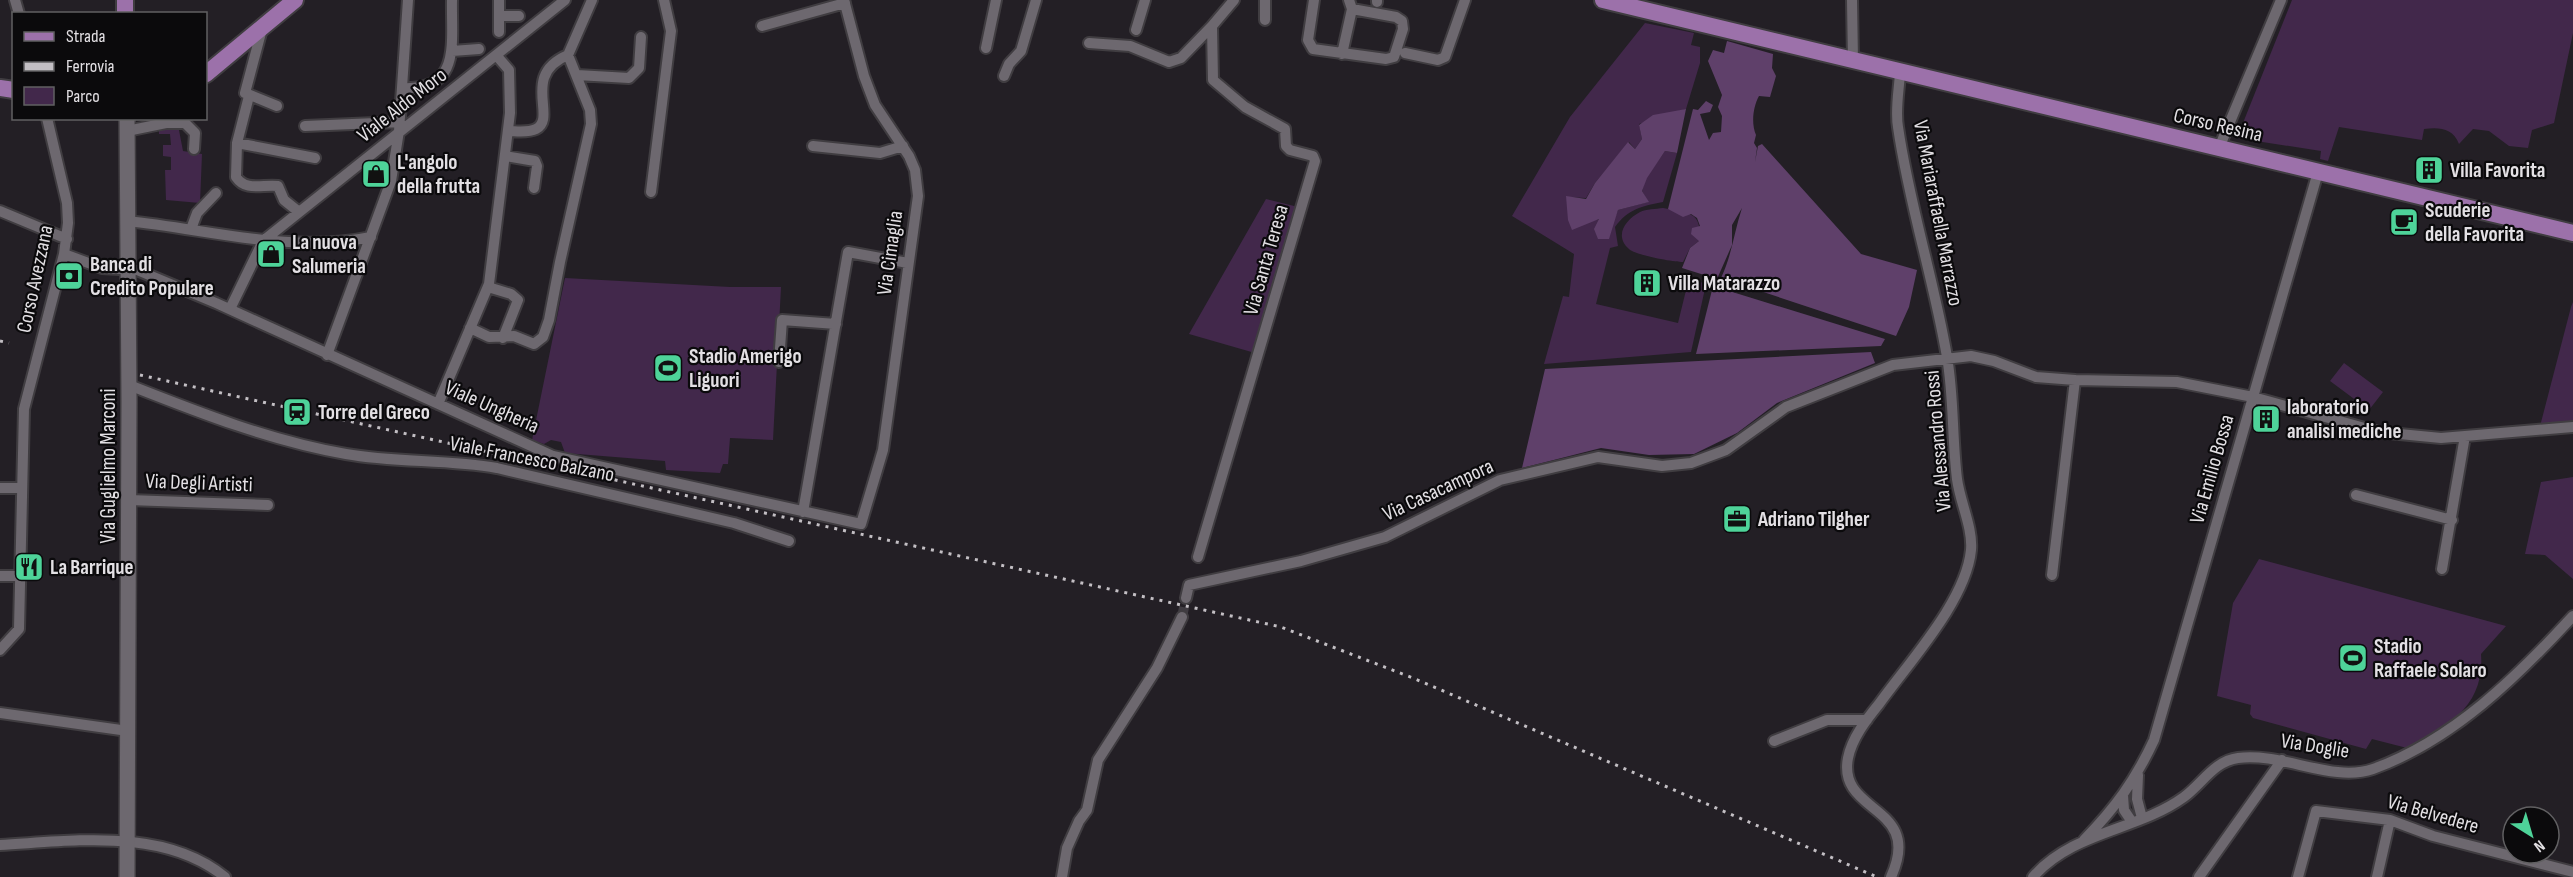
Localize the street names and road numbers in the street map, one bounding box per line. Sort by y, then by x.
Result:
street label: Viale Aldo Moro [352,62,452,148]
street label: Corso Resina [2171,103,2265,147]
street label: Via Mariaraffaella Marrazzo [1908,118,1968,308]
street label: Via Santa Teresa [1238,202,1294,318]
street label: Via Cimaglia [872,209,908,297]
street label: Corso Avezzana [11,223,59,335]
street label: Via Alessandro Rossi [1919,369,1957,513]
street label: Viale Ungheria [441,375,543,439]
street label: Via Guglielmo Marconi [96,389,121,543]
street label: Via Emilio Bossa [2185,412,2239,526]
street label: Viale Francesco Balzano [448,431,616,487]
street label: Via Casacampora [1379,453,1497,527]
street label: Via Degli Artisti [145,469,253,497]
street label: Via Doglie [2279,728,2351,764]
street label: Via Belvedere [2384,789,2482,839]

